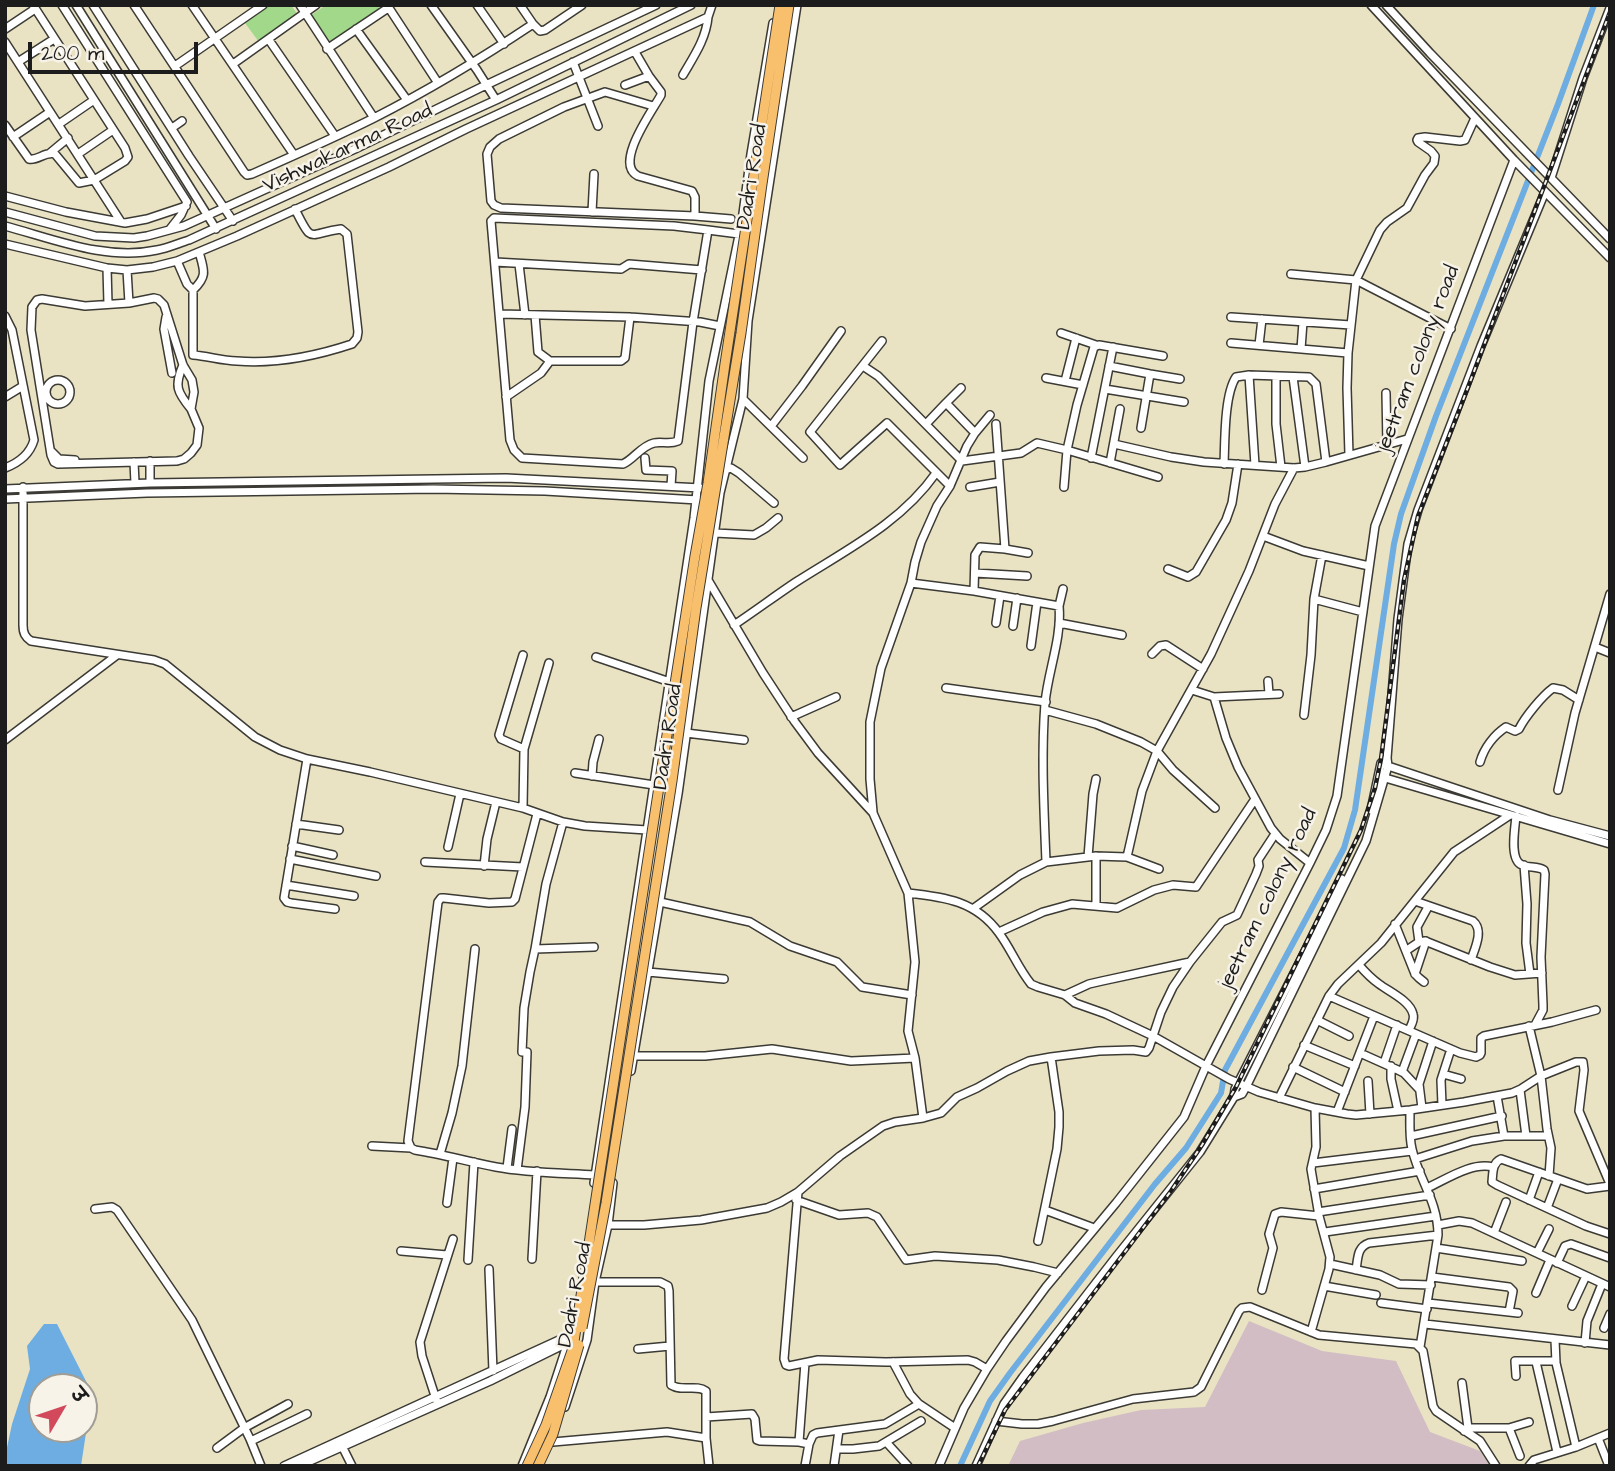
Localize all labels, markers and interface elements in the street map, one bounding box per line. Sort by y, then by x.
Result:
scale bar [32,28,201,72]
text: 200 m [41,39,104,68]
street label: Vishwakarma Road [259,99,437,199]
street label: Dadri Road [732,122,774,232]
street label: jeetram colony road [1372,262,1466,456]
street label: Dadri Road [649,683,689,791]
street label: jeetram colony road [1214,805,1324,993]
street label: Dadri Road [553,1240,599,1350]
north arrow [28,1373,98,1443]
text: उ [64,1382,93,1409]

